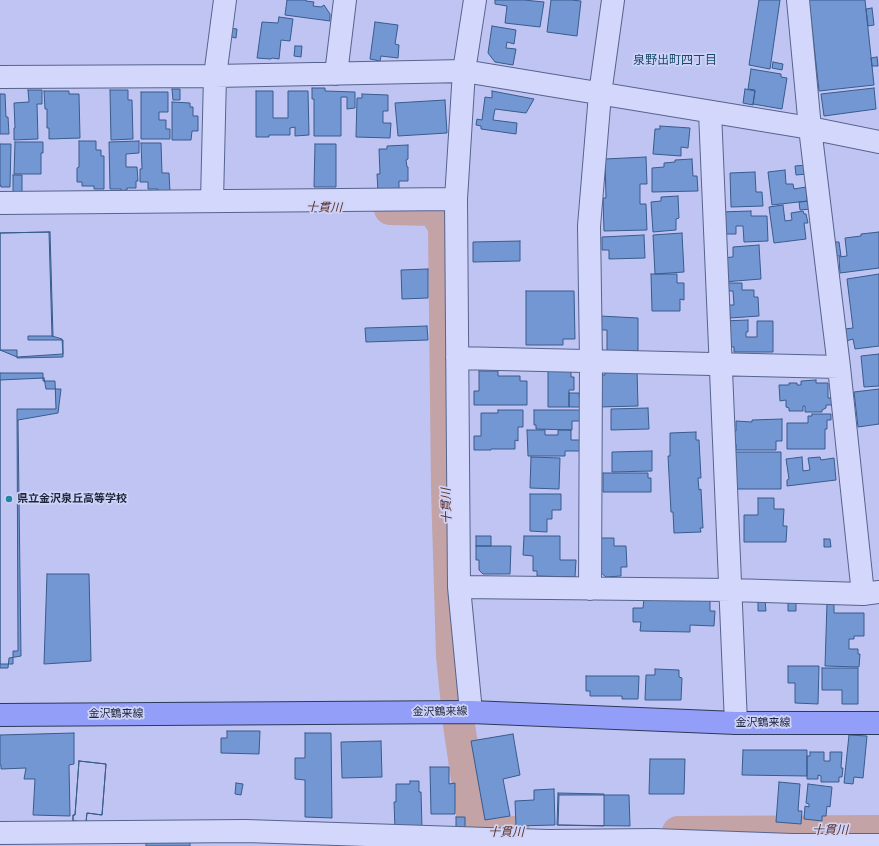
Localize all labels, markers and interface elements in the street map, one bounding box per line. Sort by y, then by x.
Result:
district label: 泉野出町四丁目 [633,54,717,68]
water label: 十貫川 [306,200,342,216]
water label: 十貫川 [439,488,455,524]
place label: 県立金沢泉丘高等学校 [17,492,127,506]
marker: 県立金沢泉丘高等学校 [4,494,14,504]
street label: 金沢鶴来線 [412,705,468,719]
street label: 金沢鶴来線 [89,707,143,721]
street label: 金沢鶴来線 [736,716,790,730]
water label: 十貫川 [812,824,848,838]
water label: 十貫川 [488,826,524,840]

